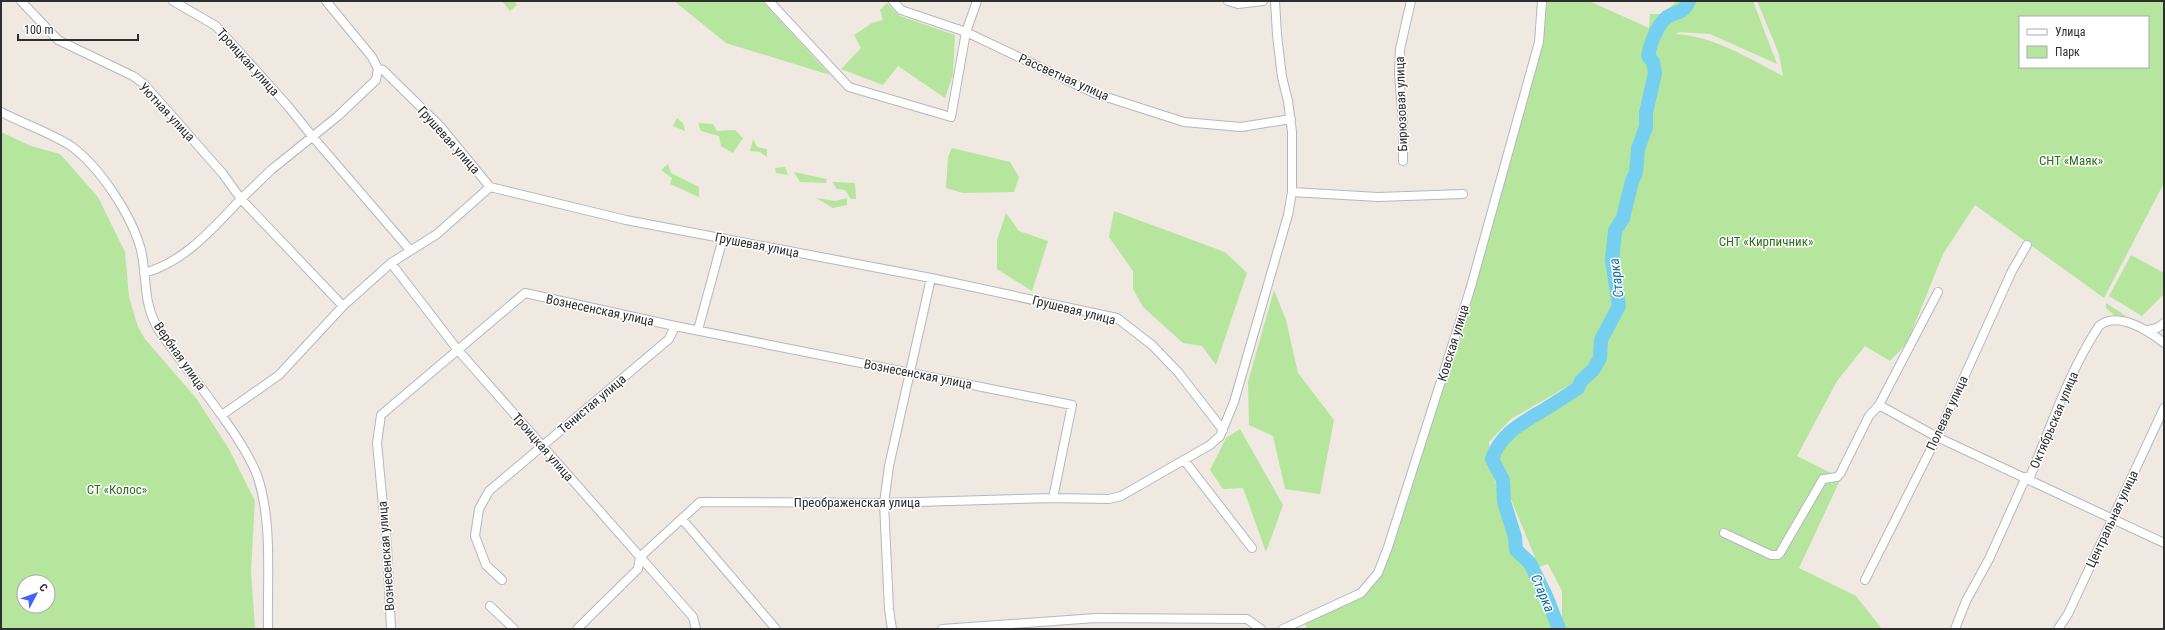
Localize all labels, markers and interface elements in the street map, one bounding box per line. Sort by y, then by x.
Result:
scale bar [18,16,138,42]
legend [2019,16,2149,68]
text: 100 m [24,23,54,37]
street label: Троицкая улица [214,25,282,99]
text: Улица [2055,25,2086,39]
text: Парк [2055,45,2080,59]
street label: Рассветная улица [1017,50,1111,104]
street label: Бирюзовая улица [1392,56,1410,152]
street label: Уютная улица [136,80,198,144]
street label: Грушевая улица [415,103,483,177]
park label: СНТ «Маяк» [2039,153,2103,168]
street label: Грушевая улица [714,229,800,261]
park label: СНТ «Кирпичник» [1719,234,1813,249]
water label: Старка [1606,257,1626,299]
street label: Вознесенская улица [545,291,655,329]
street label: Грушевая улица [1031,292,1117,328]
street label: Ковская улица [1434,303,1472,383]
street label: Вербная улица [151,319,209,393]
street label: Вознесенская улица [863,356,973,392]
street label: Октябрьская улица [2027,369,2081,471]
street label: Тенистая улица [555,371,629,437]
street label: Полевая улица [1923,373,1971,453]
street label: Троицкая улица [509,410,577,484]
street label: Центральная улица [2083,468,2141,570]
park label: СТ «Колос» [87,482,147,497]
street label: Преображенская улица [794,495,920,510]
street label: Вознесенская улица [375,501,397,611]
water label: Старка [1528,572,1558,614]
north arrow [16,574,56,614]
text: С [36,581,50,594]

